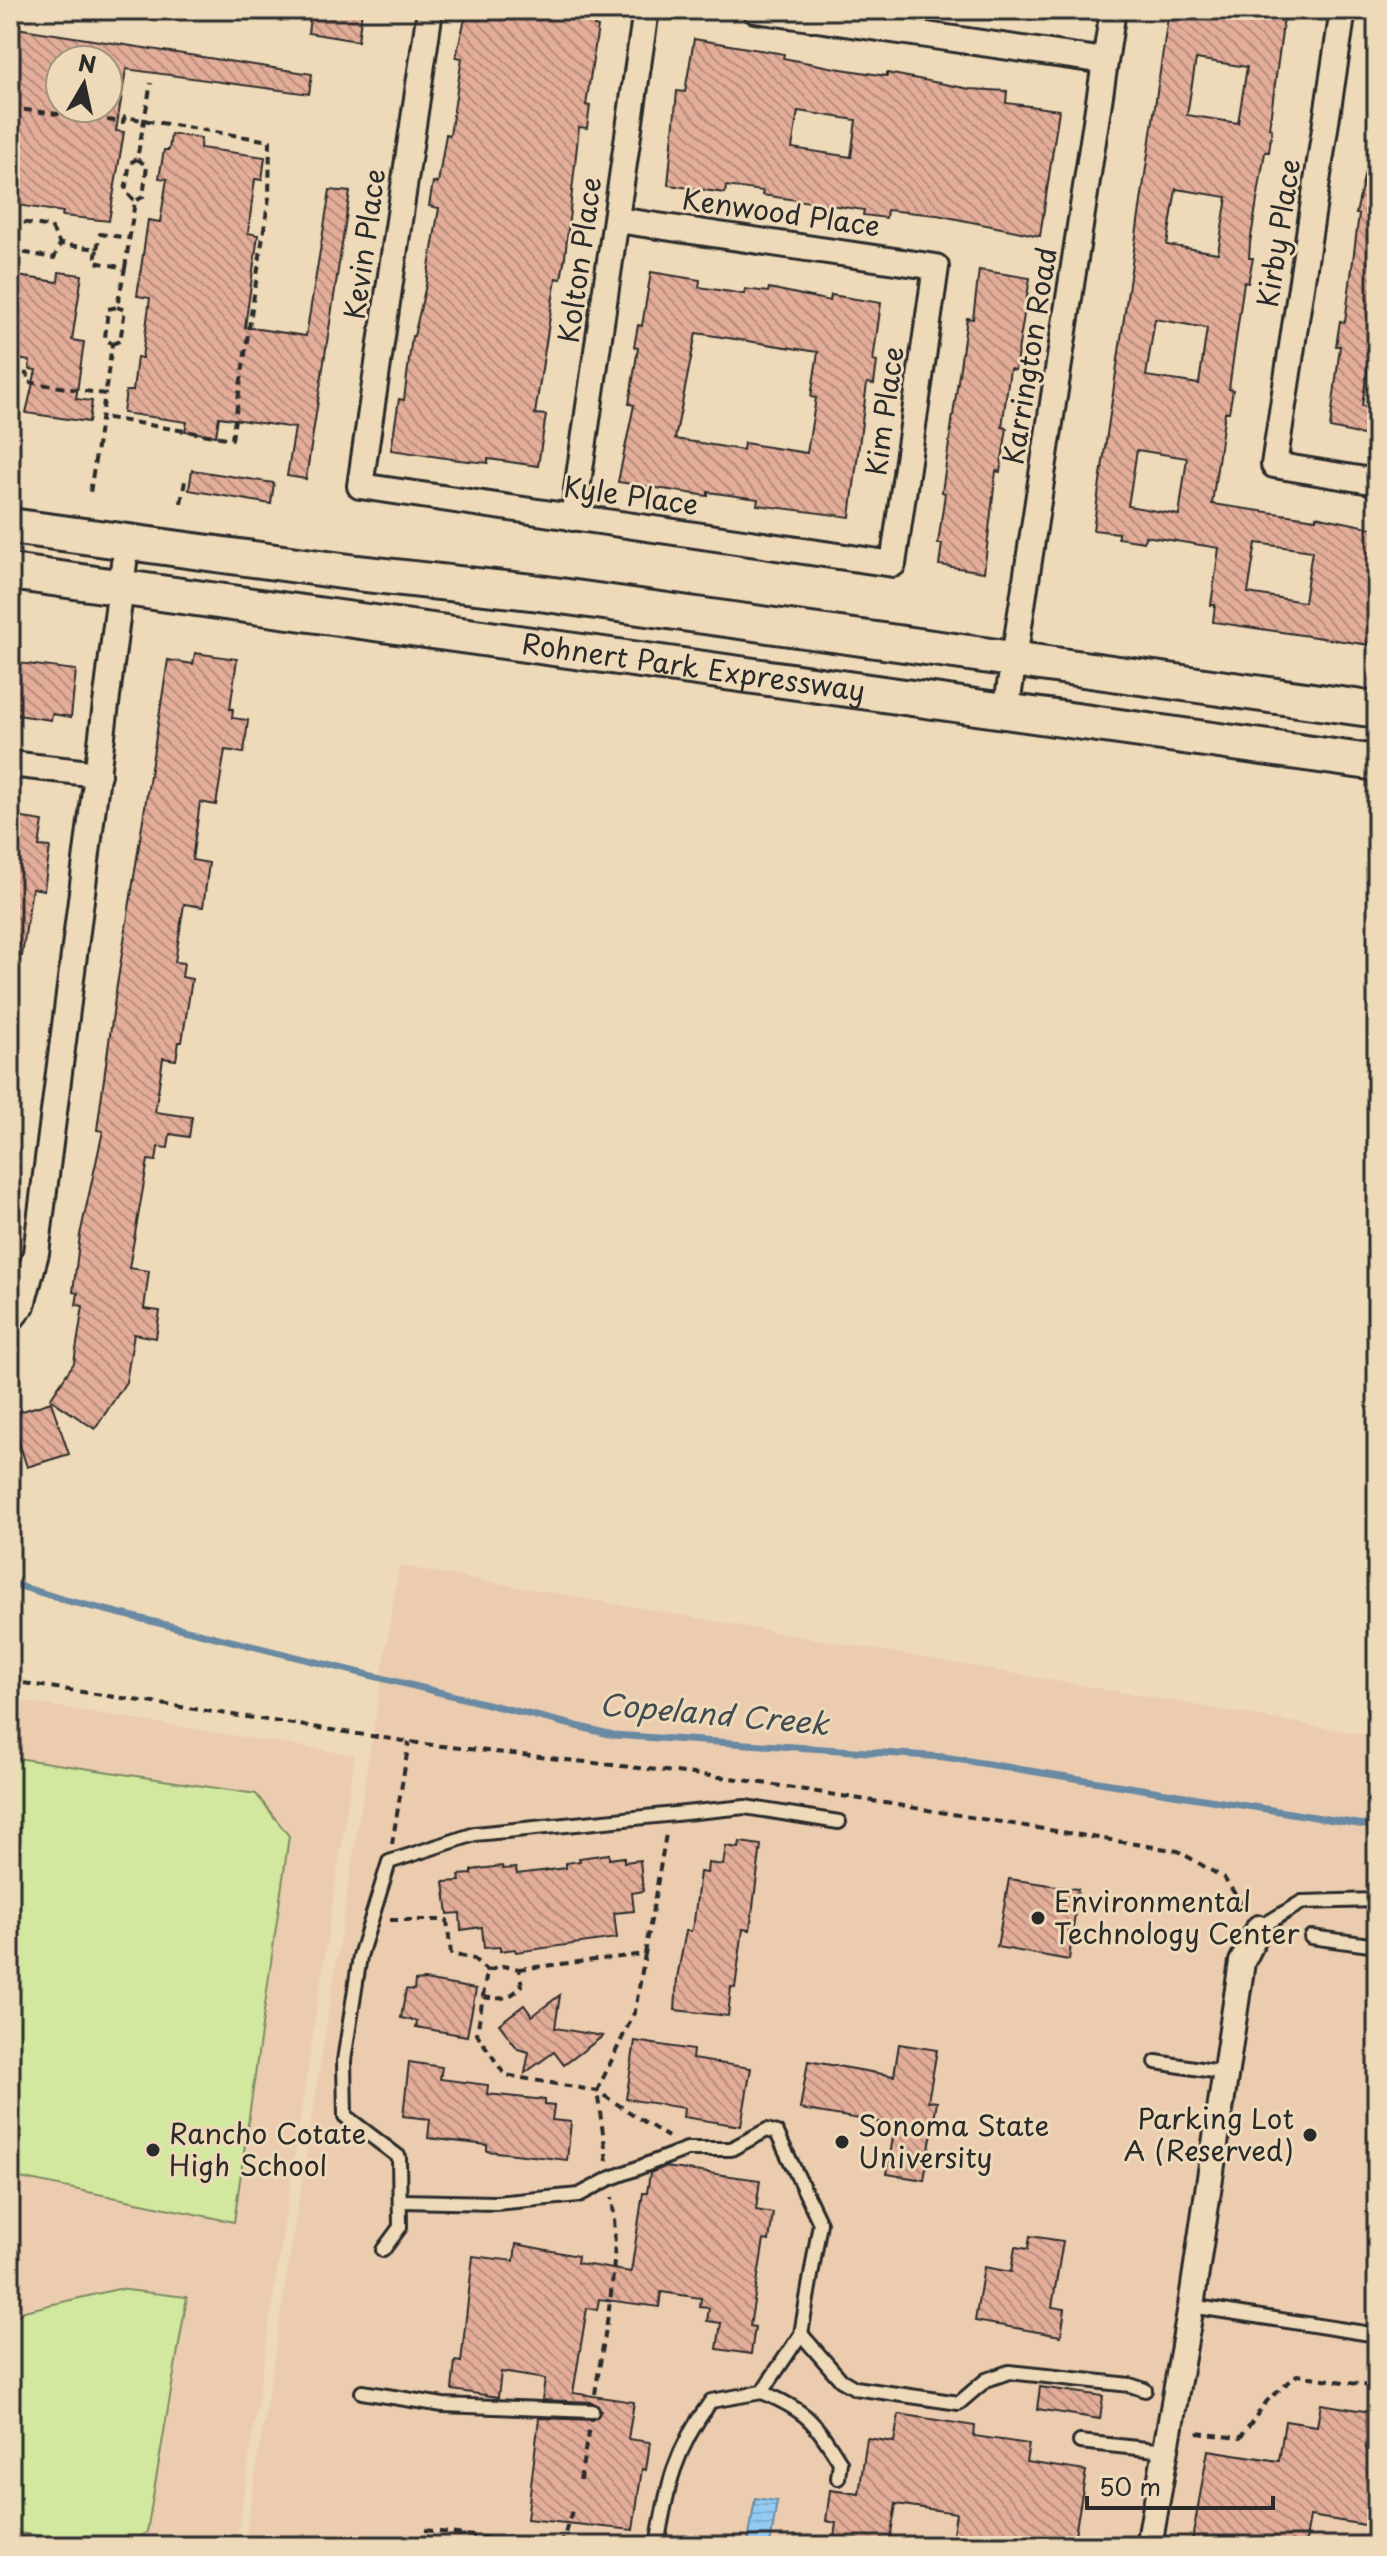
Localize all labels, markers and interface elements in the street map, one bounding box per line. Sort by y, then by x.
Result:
north arrow [44,44,124,124]
text: N [76,45,99,80]
street label: Kirby Place [1245,155,1310,310]
street label: Kevin Place [332,166,395,322]
street label: Kolton Place [546,174,611,346]
street label: Kenwood Place [679,176,883,247]
street label: Karrington Road [990,244,1067,468]
street label: Kim Place [853,343,914,478]
street label: Kyle Place [561,464,701,525]
street label: Rohnert Park Expressway [519,621,868,711]
water label: Copeland Creek [598,1680,832,1745]
place label: Environmental Technology Center [1054,1879,1299,1954]
marker: Environmental Technology Center [1029,1909,1047,1927]
place label: Parking Lot A (Reserved) [1124,2096,1294,2171]
place label: Sonoma State University [858,2103,1049,2178]
place label: Rancho Cotate High School [169,2111,366,2186]
marker: Parking Lot A (Reserved) [1301,2126,1319,2144]
marker: Sonoma State University [833,2133,851,2151]
marker: Rancho Cotate High School [144,2141,162,2159]
scale bar [1087,2460,1273,2510]
text: 50 m [1099,2468,1161,2504]

